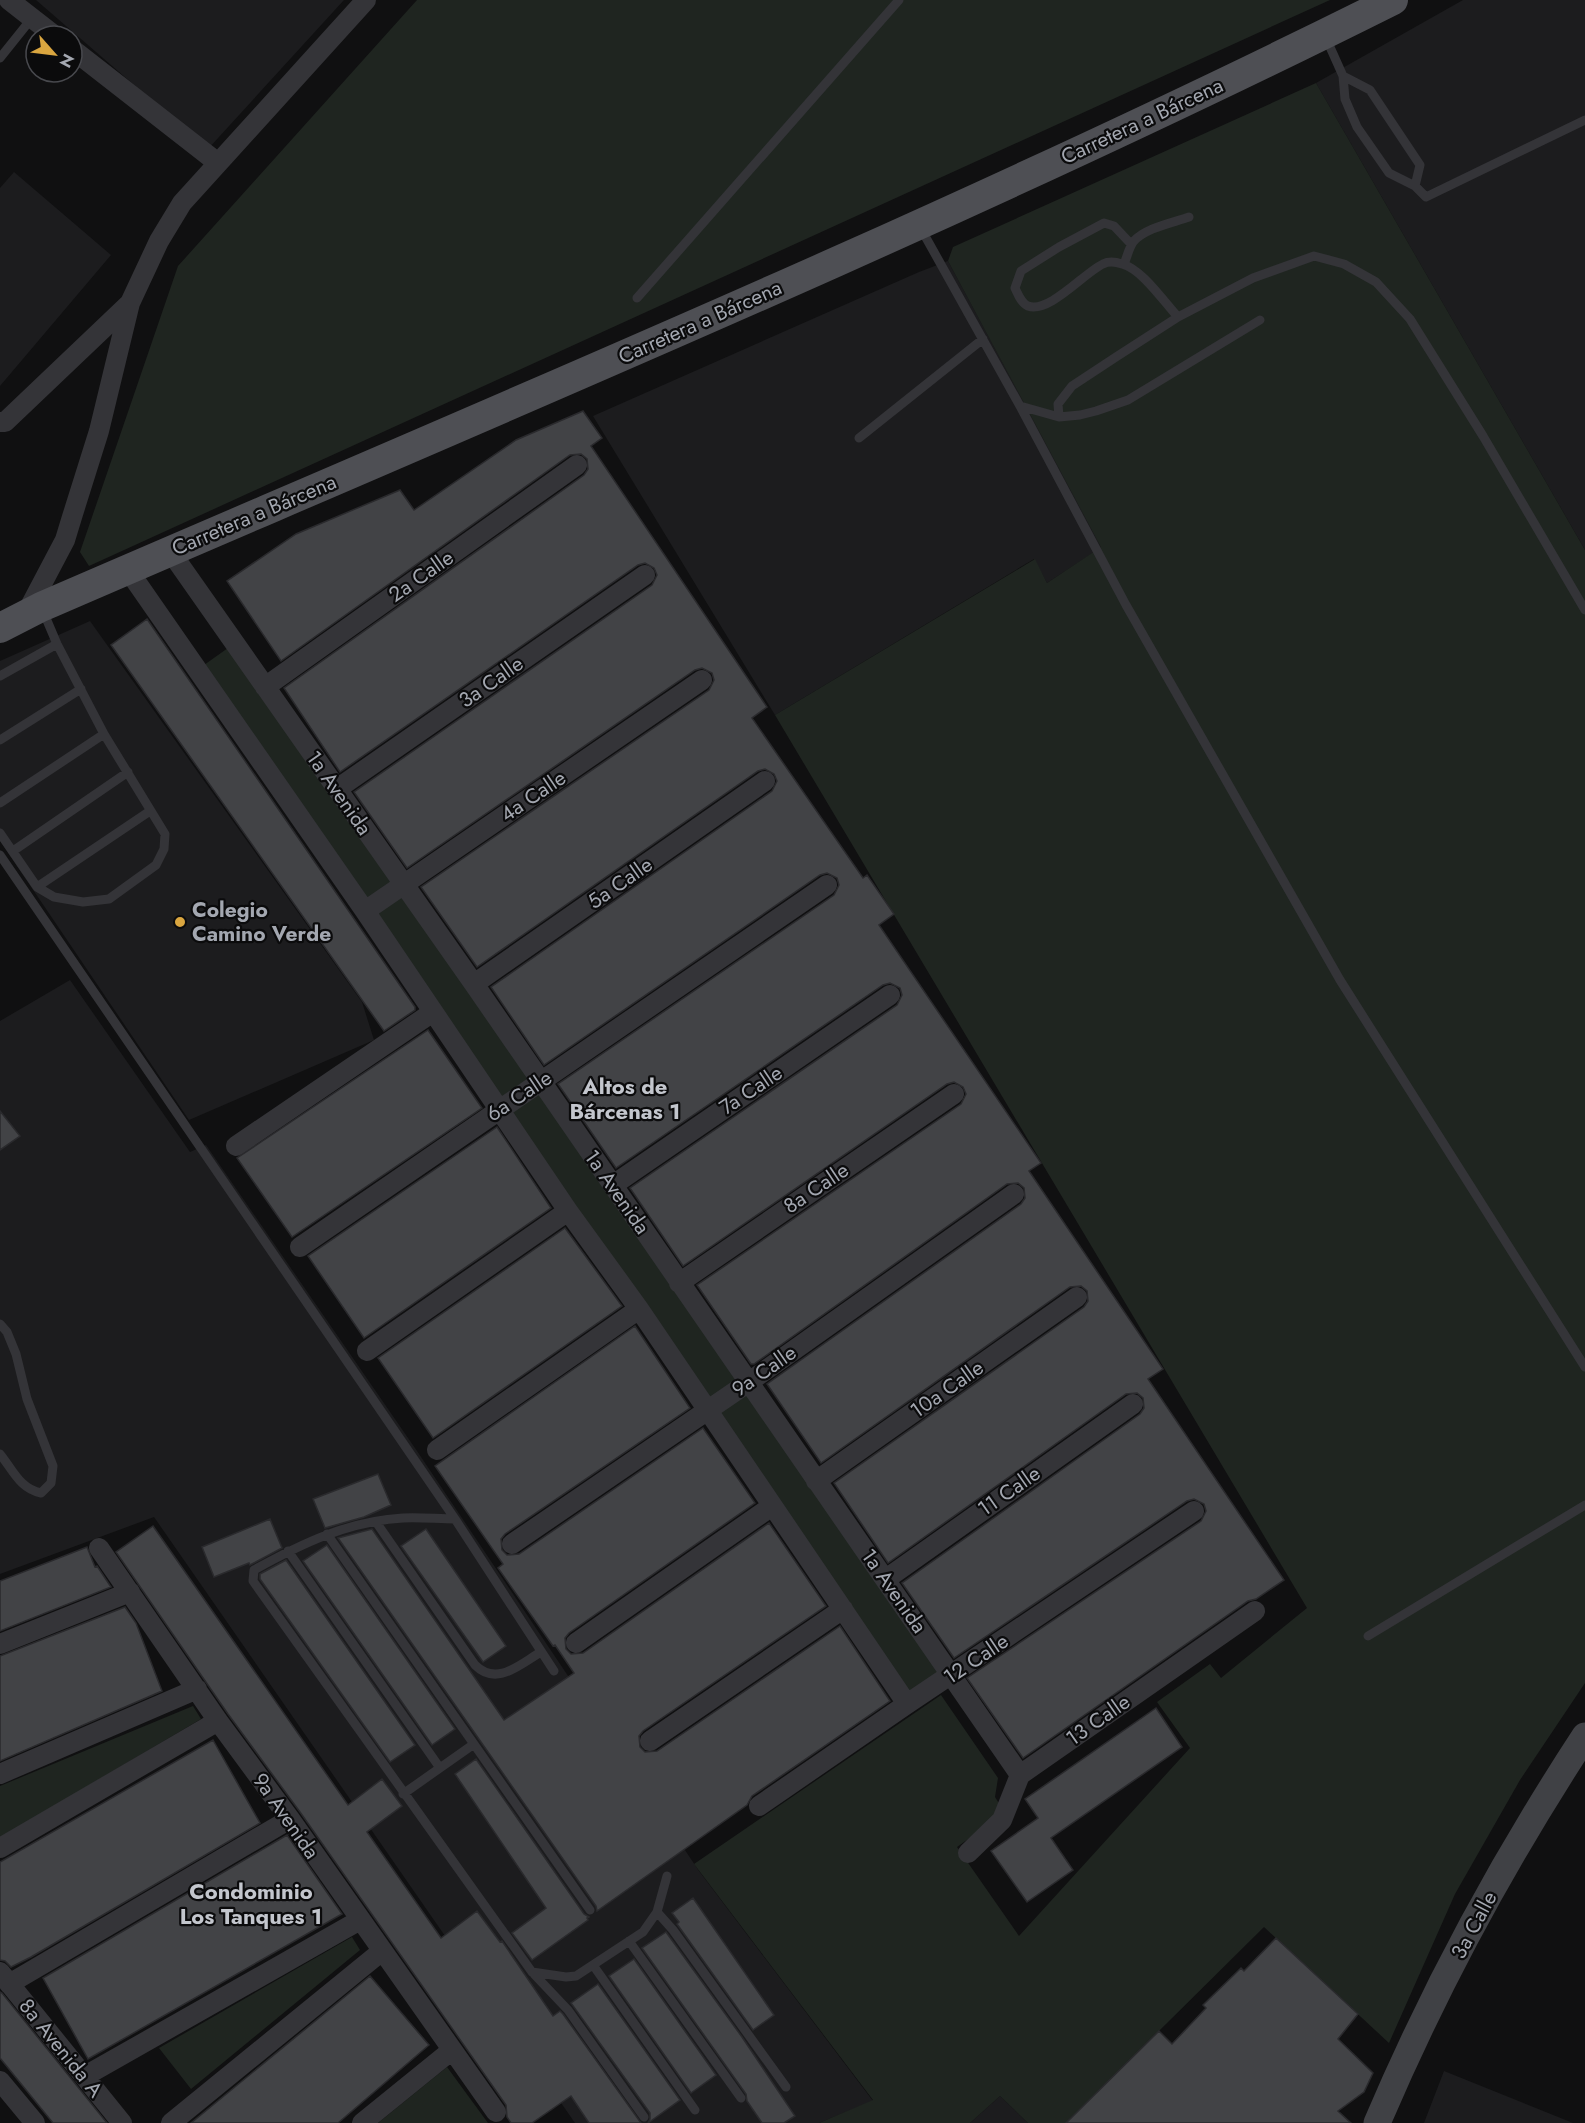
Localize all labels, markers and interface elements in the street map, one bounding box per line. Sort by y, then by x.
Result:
north arrow [24,24,84,84]
text: N [54,50,80,72]
street label: Carretera a Bárcena [1056,70,1228,172]
street label: Carretera a Bárcena [613,272,787,372]
street label: Carretera a Bárcena [167,467,341,563]
street label: 2a Calle [382,543,460,609]
street label: 3a Calle [453,649,530,715]
street label: 1a Avenida [299,745,379,841]
street label: 4a Calle [494,763,572,829]
street label: 5a Calle [581,850,659,916]
place label: Colegio Camino Verde [192,895,331,949]
marker: Colegio Camino Verde [173,915,187,929]
street label: 7a Calle [713,1058,789,1122]
street label: 6a Calle [480,1063,558,1129]
district label: Altos de Bárcenas 1 [569,1070,681,1127]
street label: 1a Avenida [577,1144,657,1240]
street label: 8a Calle [777,1155,855,1221]
street label: 9a Calle [726,1338,803,1404]
street label: 10a Calle [904,1353,990,1425]
street label: 11 Calle [972,1458,1046,1523]
street label: 1a Avenida [854,1543,934,1639]
street label: 12 Calle [937,1626,1015,1692]
street label: 13 Calle [1060,1687,1136,1753]
street label: 9a Avenida [245,1767,327,1865]
district label: Condominio Los Tanques 1 [180,1875,322,1932]
street label: 3a Calle [1444,1886,1504,1964]
street label: 8a Avenida A [12,1992,110,2104]

